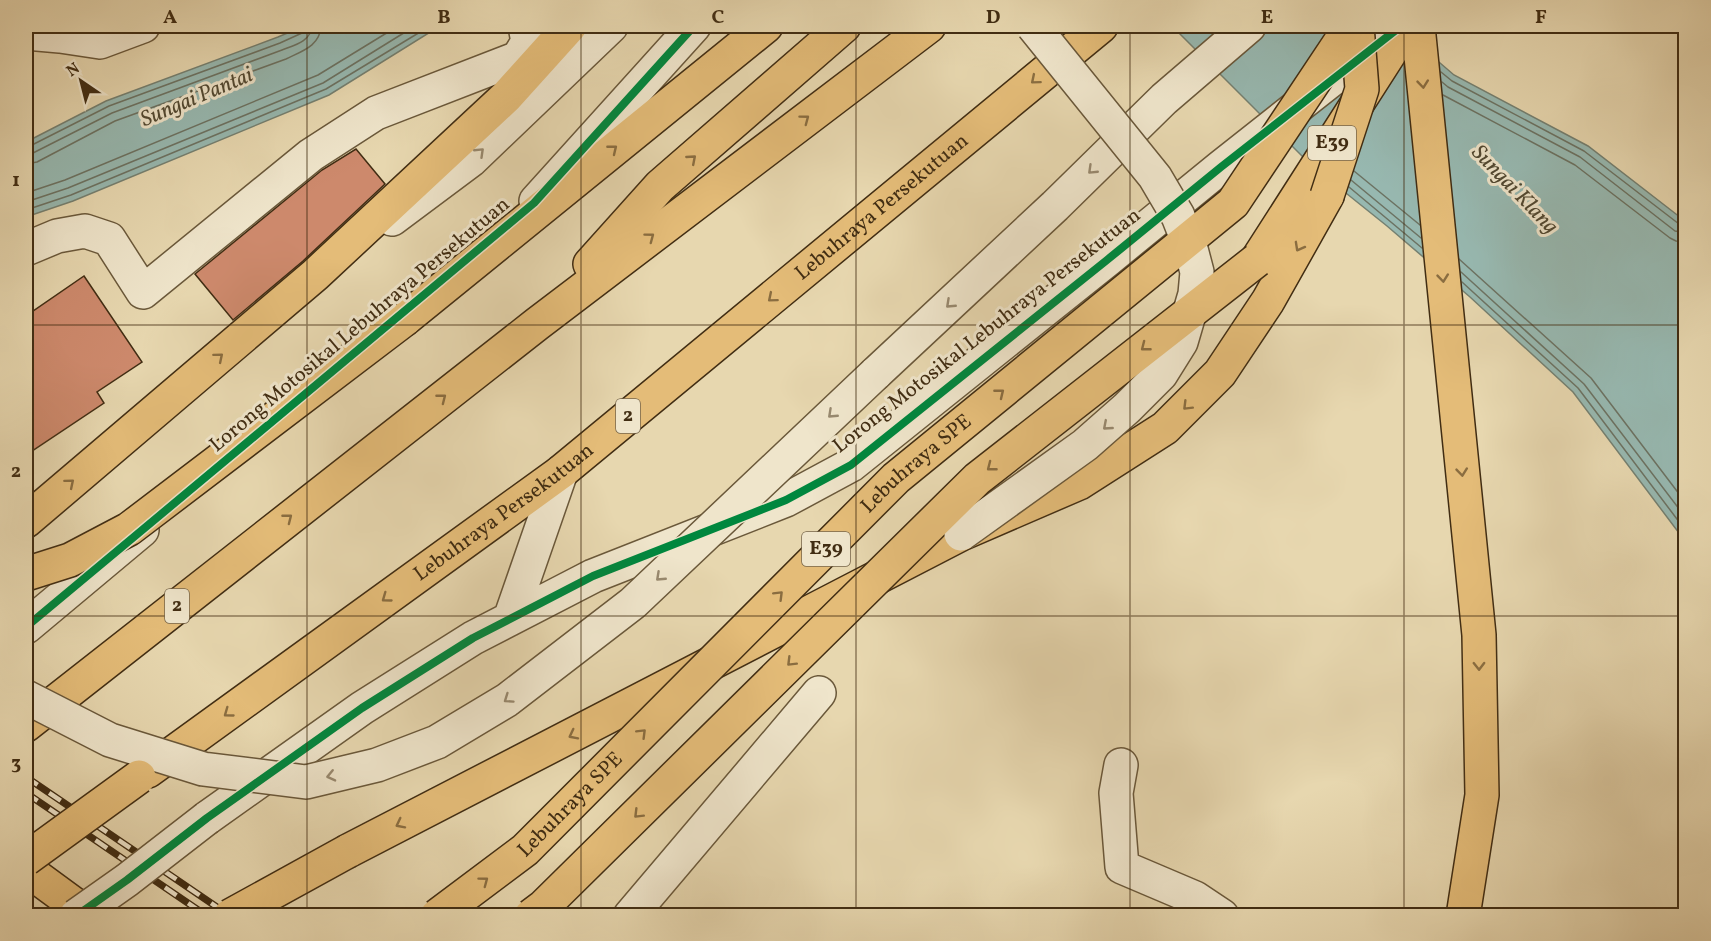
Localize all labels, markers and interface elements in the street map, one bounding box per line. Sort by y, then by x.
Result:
text: A [163,4,177,32]
text: B [437,4,451,32]
text: C [712,4,725,32]
text: D [986,4,1000,32]
text: E [1261,4,1273,32]
text: F [1535,4,1547,32]
north arrow [51,51,111,111]
text: N [62,58,85,83]
water label: Sungai Pantai [136,60,259,136]
one-way arrow [1031,72,1042,83]
one-way arrow [1416,79,1429,88]
one-way arrow [799,116,810,127]
road number: E39 [1308,126,1356,160]
street label: Lebuhraya Persekutuan [789,127,975,287]
water label: Sungai Klang [1463,138,1565,242]
one-way arrow [607,146,618,157]
one-way arrow [473,148,484,159]
one-way arrow [685,155,696,166]
one-way arrow [1088,162,1099,173]
text: 1 [12,167,20,195]
street label: Lorong Motosikal Lebuhraya Persekutuan [204,191,516,459]
street label: Lorong Motosikal Lebuhraya Persekutuan [827,201,1147,461]
one-way arrow [643,234,654,245]
one-way arrow [1294,241,1306,251]
one-way arrow [1436,273,1449,282]
one-way arrow [768,290,779,301]
one-way arrow [947,297,957,308]
one-way arrow [1141,340,1152,351]
one-way arrow [212,353,223,364]
one-way arrow [993,389,1004,400]
one-way arrow [435,394,446,405]
road number: 2 [616,399,640,433]
one-way arrow [1183,399,1194,409]
one-way arrow [829,407,840,418]
street label: Lebuhraya SPE [854,407,978,520]
one-way arrow [1103,419,1113,430]
street label: Lebuhraya Persekutuan [408,436,600,588]
text: 2 [11,458,21,486]
one-way arrow [987,460,998,471]
one-way arrow [1455,467,1468,476]
one-way arrow [63,479,74,490]
one-way arrow [281,515,292,526]
road number: E39 [802,532,850,566]
one-way arrow [656,570,667,581]
road number: 2 [165,589,189,623]
one-way arrow [382,591,393,602]
one-way arrow [772,592,783,603]
one-way arrow [788,654,799,665]
one-way arrow [1473,661,1485,670]
one-way arrow [503,692,514,703]
one-way arrow [224,705,235,716]
one-way arrow [569,728,579,739]
one-way arrow [634,730,645,741]
street label: Lebuhraya SPE [511,745,629,864]
text: 3 [11,750,21,778]
one-way arrow [326,769,336,782]
one-way arrow [634,806,645,817]
one-way arrow [395,817,406,829]
one-way arrow [478,877,489,888]

